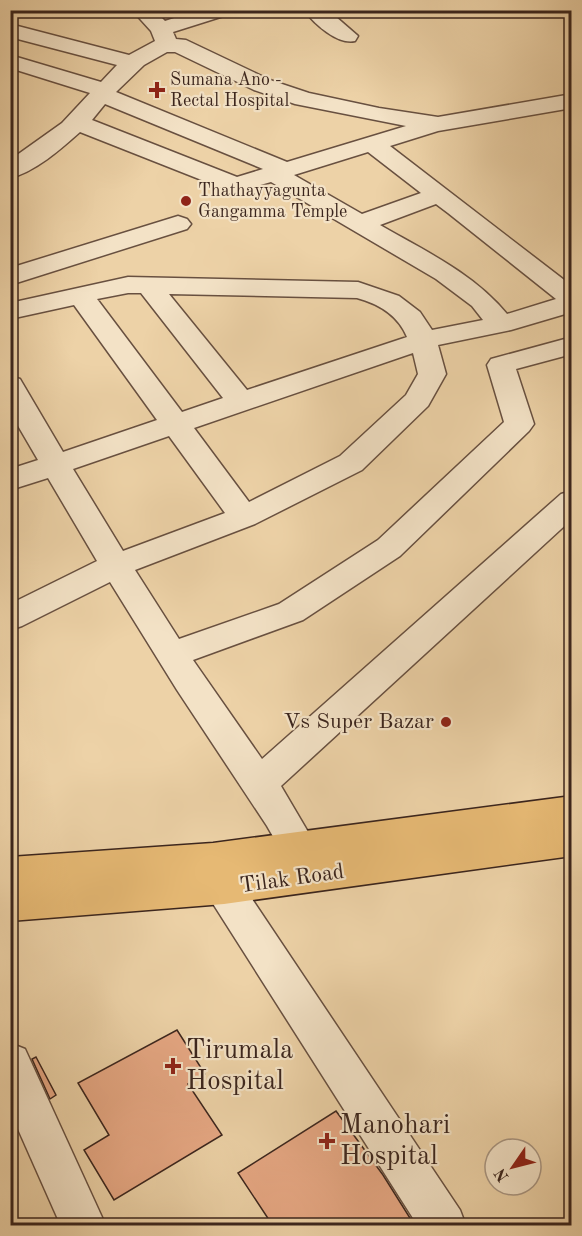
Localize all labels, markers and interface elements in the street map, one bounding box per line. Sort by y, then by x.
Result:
place label: Sumana Ano - Rectal Hospital [170,71,289,110]
marker: Sumana Ano - Rectal Hospital [148,81,166,99]
place label: Thathayyagunta Gangamma Temple [198,182,347,221]
marker: Thathayyagunta Gangamma Temple [179,194,193,208]
place label: Vs Super Bazar [284,711,434,733]
marker: Vs Super Bazar [439,715,453,729]
street label: Tilak Road [238,861,346,897]
place label: Tirumala Hospital [186,1037,293,1095]
marker: Tirumala Hospital [164,1057,182,1075]
place label: Manohari Hospital [340,1112,450,1170]
marker: Manohari Hospital [318,1132,336,1150]
north arrow [483,1137,543,1197]
text: N [492,1164,512,1184]

